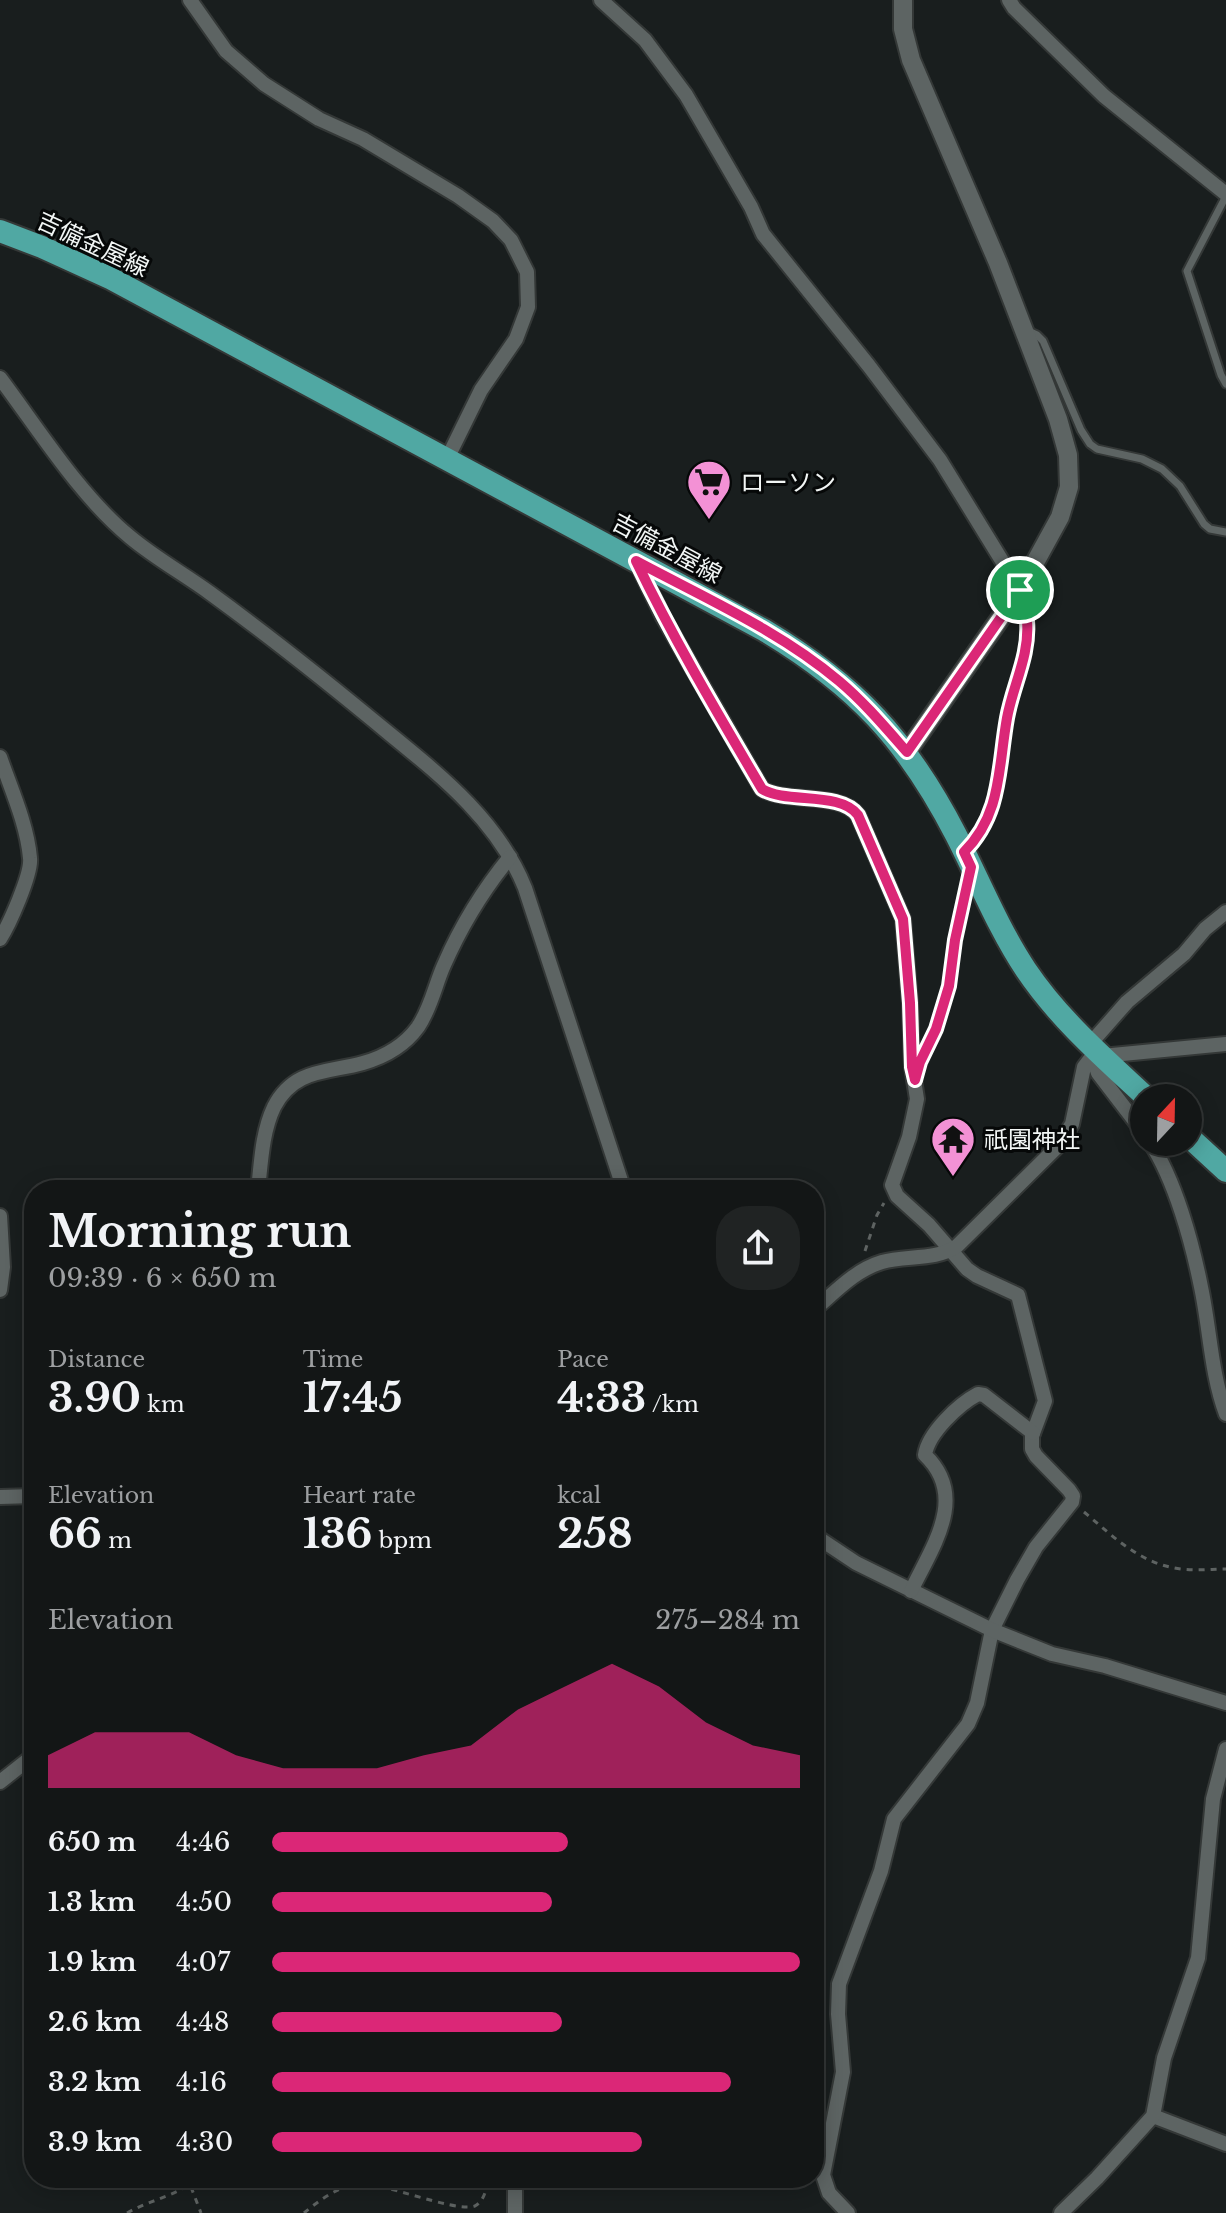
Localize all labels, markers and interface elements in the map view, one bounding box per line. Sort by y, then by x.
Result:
street label: 吉備金屋線 [32,206,154,282]
supermarket icon: ローソン [685,458,733,521]
place label: ローソン [740,468,836,497]
street label: 吉備金屋線 [607,507,727,589]
pin [986,556,1054,624]
icon: arrive [998,568,1042,612]
north arrow [1130,1084,1202,1156]
map controls [1130,1084,1202,1156]
temple icon: 祇園神社 [929,1115,977,1178]
place label: 祇園神社 [984,1125,1080,1154]
text: Morning run [48,1204,351,1259]
button: share [716,1206,800,1290]
text: 09:39 · 6 × 650 m [48,1262,276,1294]
text: Distance [48,1346,145,1373]
text: Time [303,1346,363,1373]
text: Pace [557,1346,609,1373]
text: 3.90 [48,1373,141,1423]
text: 17:45 [303,1373,402,1423]
text: 4:33 [557,1373,646,1423]
text: km [141,1391,185,1418]
text: /km [646,1391,699,1418]
text: Elevation [48,1482,154,1509]
text: Heart rate [303,1482,416,1509]
text: kcal [557,1482,601,1509]
text: 66 [48,1509,102,1559]
text: 136 [303,1509,373,1559]
text: 258 [557,1509,633,1559]
text: m [102,1527,132,1554]
text: bpm [373,1527,432,1554]
text: Elevation [48,1604,174,1636]
text: 275–284 m [655,1604,800,1636]
text: 650 m [48,1826,136,1858]
text: 4:46 [176,1826,231,1858]
text: 1.3 km [48,1886,136,1918]
text: 4:50 [176,1886,232,1918]
text: 1.9 km [48,1946,137,1978]
text: 4:07 [176,1946,230,1978]
text: 2.6 km [48,2006,142,2038]
text: 4:48 [176,2006,230,2038]
text: 3.2 km [48,2066,141,2098]
text: 4:16 [176,2066,227,2098]
text: 3.9 km [48,2126,142,2158]
text: 4:30 [176,2126,233,2158]

